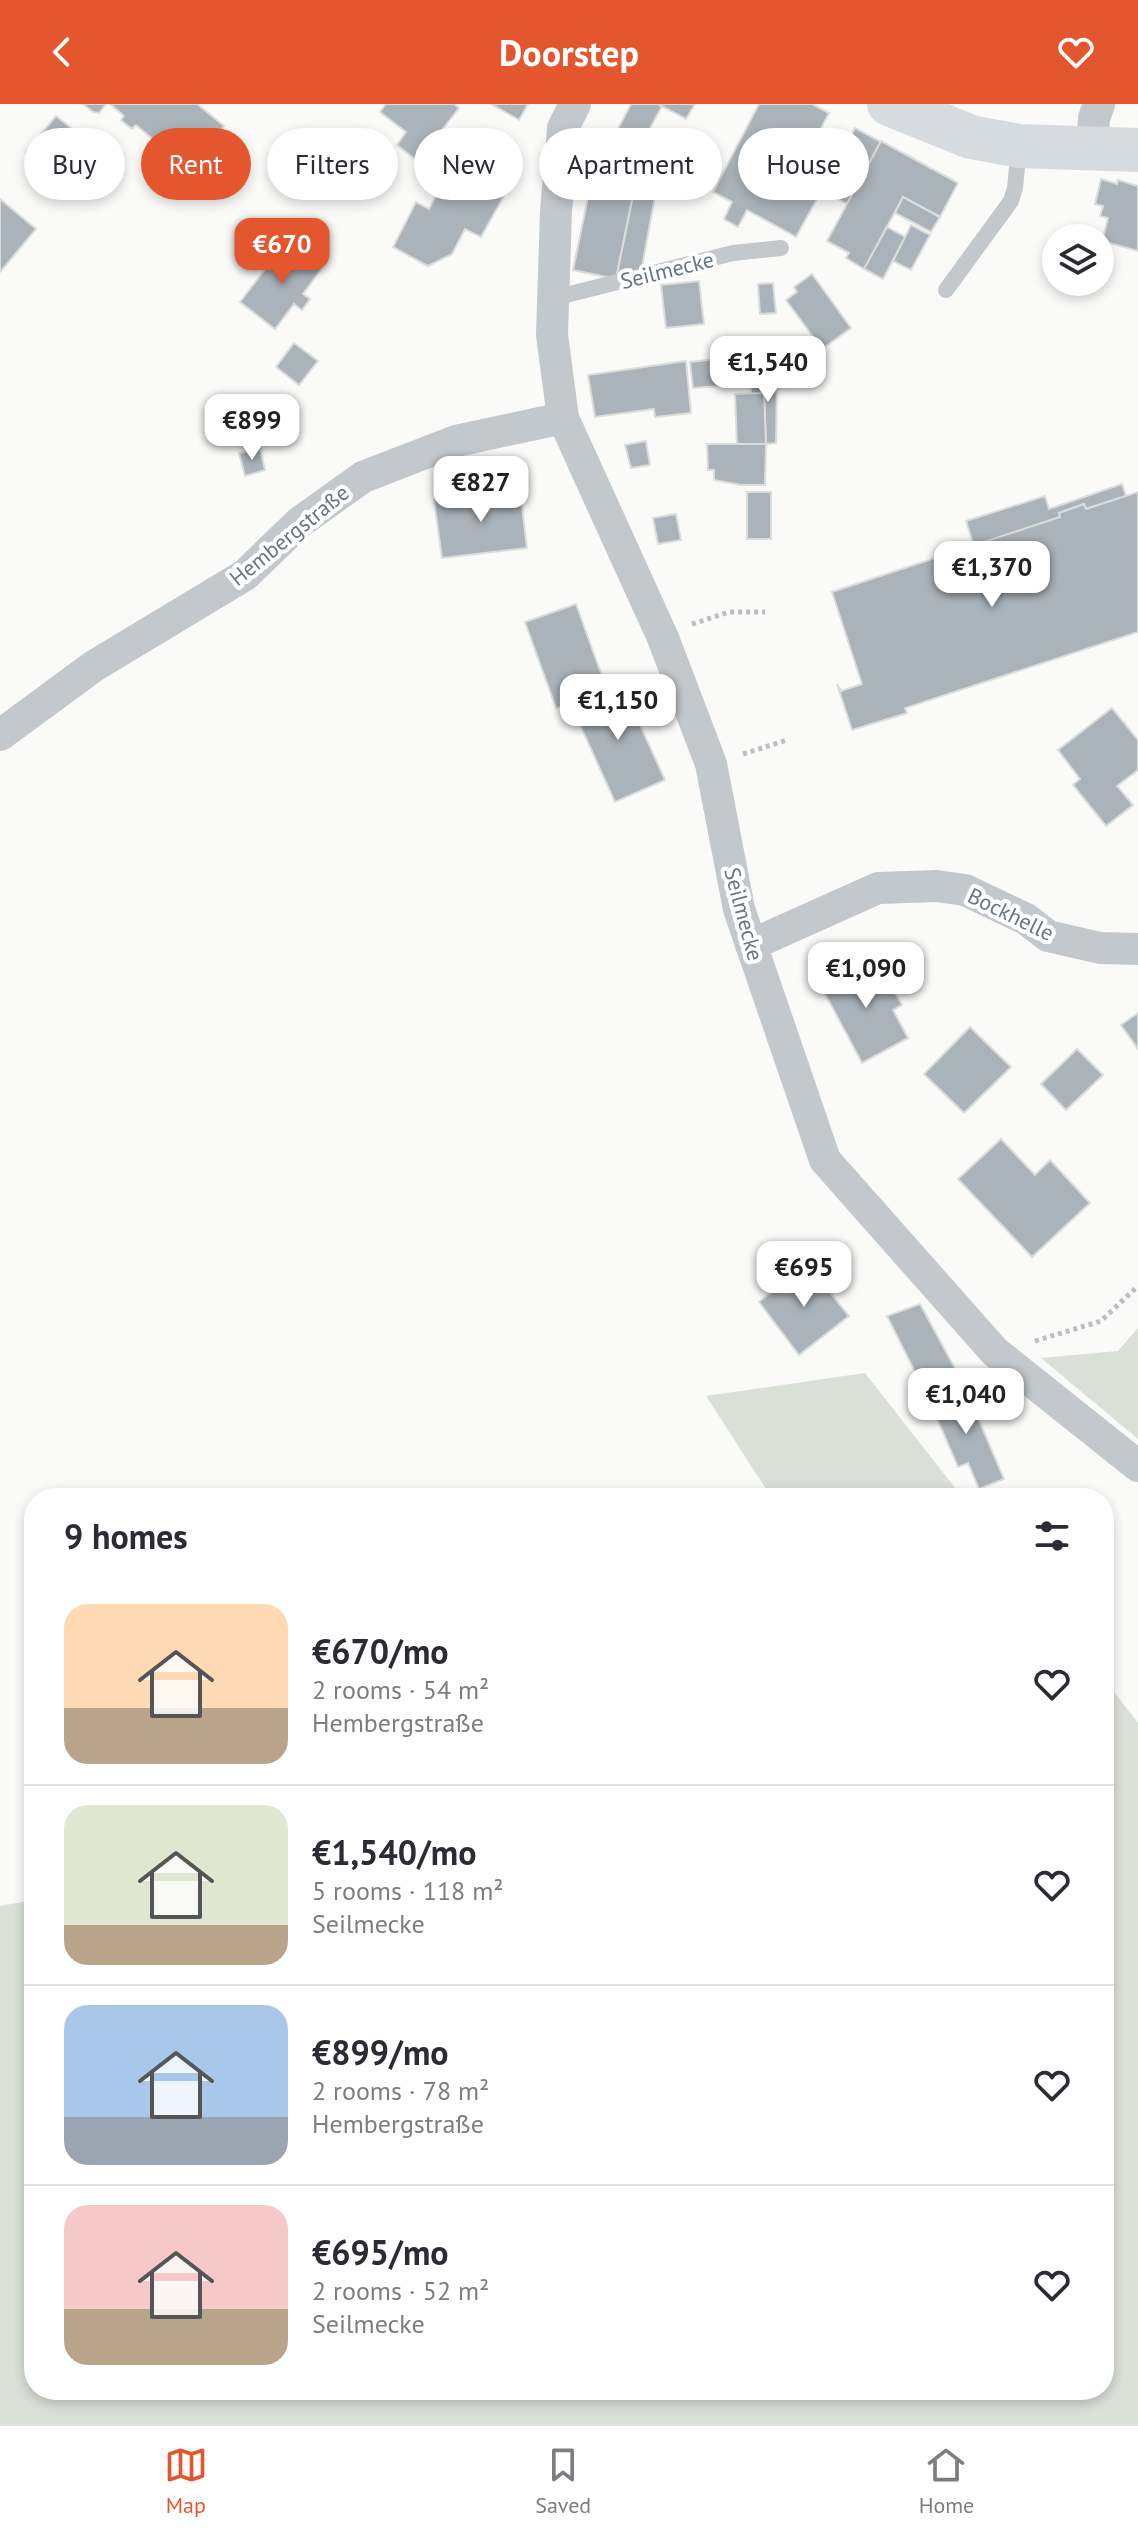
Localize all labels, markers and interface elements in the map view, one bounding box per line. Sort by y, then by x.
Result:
text: Doorstep [499,29,639,76]
icon: back [40,30,84,74]
icon: heart [1054,30,1098,74]
chip: Buy [24,128,125,200]
chip: Rent [141,128,251,200]
chip: Filters [267,128,398,200]
chip: New [414,128,523,200]
chip: Apartment [539,128,722,200]
chip: House [738,128,869,200]
pin: €670 [235,218,329,286]
map controls [1042,224,1114,296]
button: layers [1042,224,1114,296]
text: €670 [253,227,311,260]
street label: Seilmecke [617,245,717,295]
pin: €1,540 [703,336,833,404]
text: €1,540 [728,345,808,378]
pin: €899 [205,394,299,462]
text: €899 [223,403,281,436]
pin: €827 [434,456,528,524]
text: €827 [452,465,510,498]
street label: Hembergstraße [224,478,354,592]
pin: €1,370 [927,541,1057,609]
text: €1,370 [952,550,1032,583]
pin: €1,150 [553,674,683,742]
text: €1,150 [578,683,658,716]
street label: Seilmecke [718,864,770,964]
street label: Bockhelle [963,881,1059,947]
pin: €1,090 [801,942,931,1010]
text: €1,090 [826,951,906,984]
pin: €695 [757,1241,851,1309]
text: €695 [775,1250,833,1283]
pin: €1,040 [901,1368,1031,1436]
text: €1,040 [926,1377,1006,1410]
text: 9 homes [64,1514,188,1558]
icon: filters [1030,1514,1074,1558]
text: €670/mo [312,1629,449,1673]
icon: home [128,1636,224,1732]
icon: heart [1030,1662,1074,1706]
text: 2 rooms · 54 m² [312,1673,489,1706]
text: Hembergstraße [312,1706,484,1739]
text: €1,540/mo [312,1830,476,1874]
icon: home [128,1837,224,1933]
icon: heart [1030,1863,1074,1907]
text: 5 rooms · 118 m² [312,1874,504,1907]
text: Seilmecke [312,1907,425,1940]
text: €899/mo [312,2030,449,2074]
icon: home [128,2037,224,2133]
icon: heart [1030,2063,1074,2107]
text: 2 rooms · 78 m² [312,2074,489,2107]
text: Hembergstraße [312,2107,484,2140]
text: €695/mo [312,2230,449,2274]
icon: home [128,2237,224,2333]
icon: heart [1030,2263,1074,2307]
text: 2 rooms · 52 m² [312,2274,489,2307]
text: Seilmecke [312,2307,425,2340]
tab: Map [164,2443,208,2519]
tab: Saved [535,2443,591,2519]
tab: Home [919,2443,974,2519]

